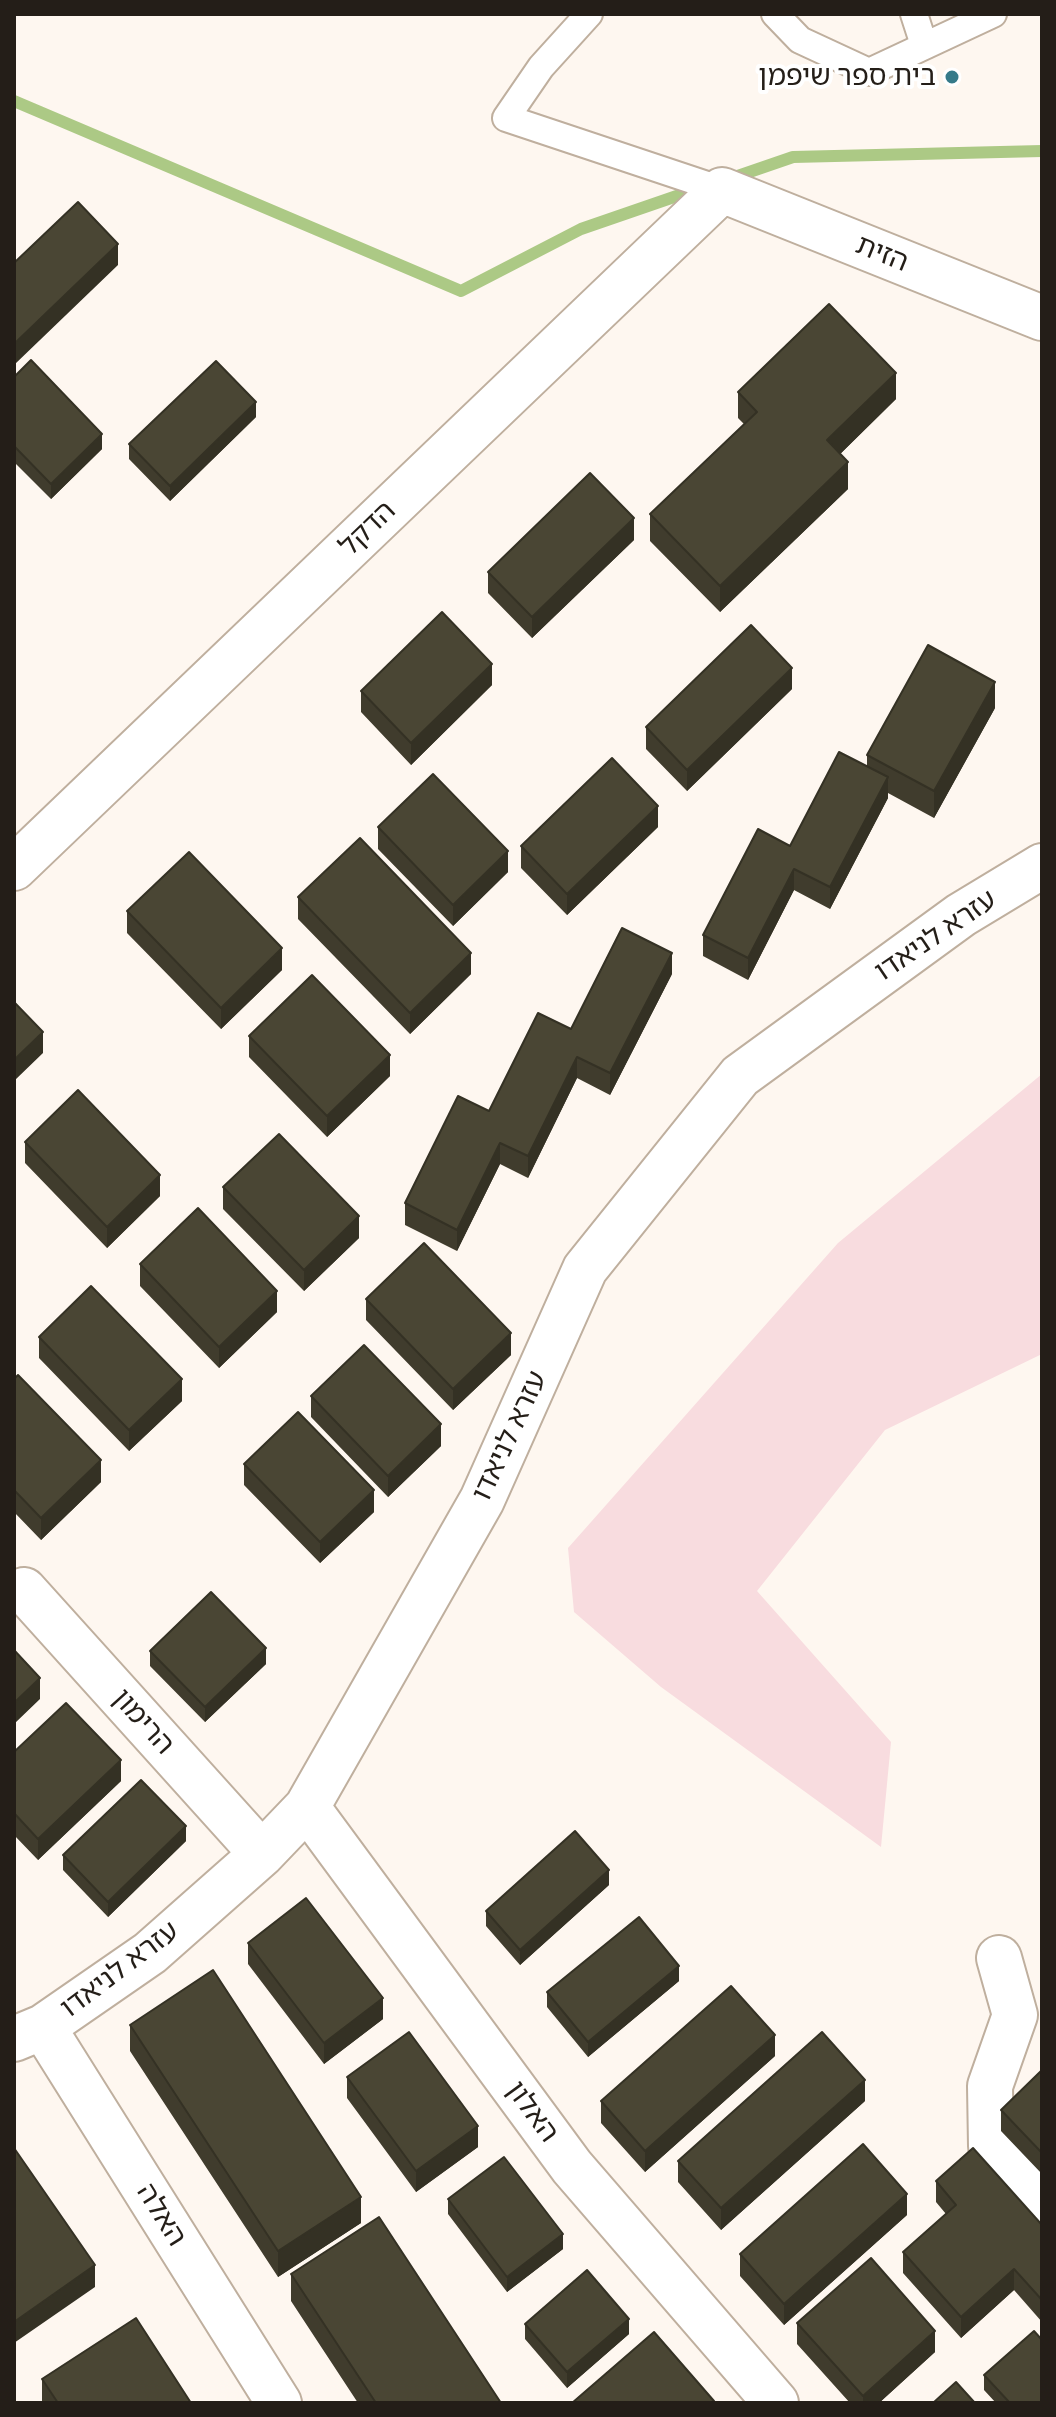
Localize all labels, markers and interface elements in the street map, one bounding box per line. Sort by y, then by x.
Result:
place label: בית ספר שיפמן [758,60,936,94]
marker: בית ספר שיפמן [943,68,961,86]
street label: הזית [851,228,913,280]
street label: הדקל [333,494,403,564]
street label: עזרא לניאדו [869,883,1003,989]
street label: עזרא לניאדו [465,1366,555,1506]
street label: הרימון [105,1682,181,1762]
street label: עזרא לניאדו [54,1915,186,2025]
street label: האלון [499,2075,565,2149]
street label: האלה [129,2178,193,2252]

